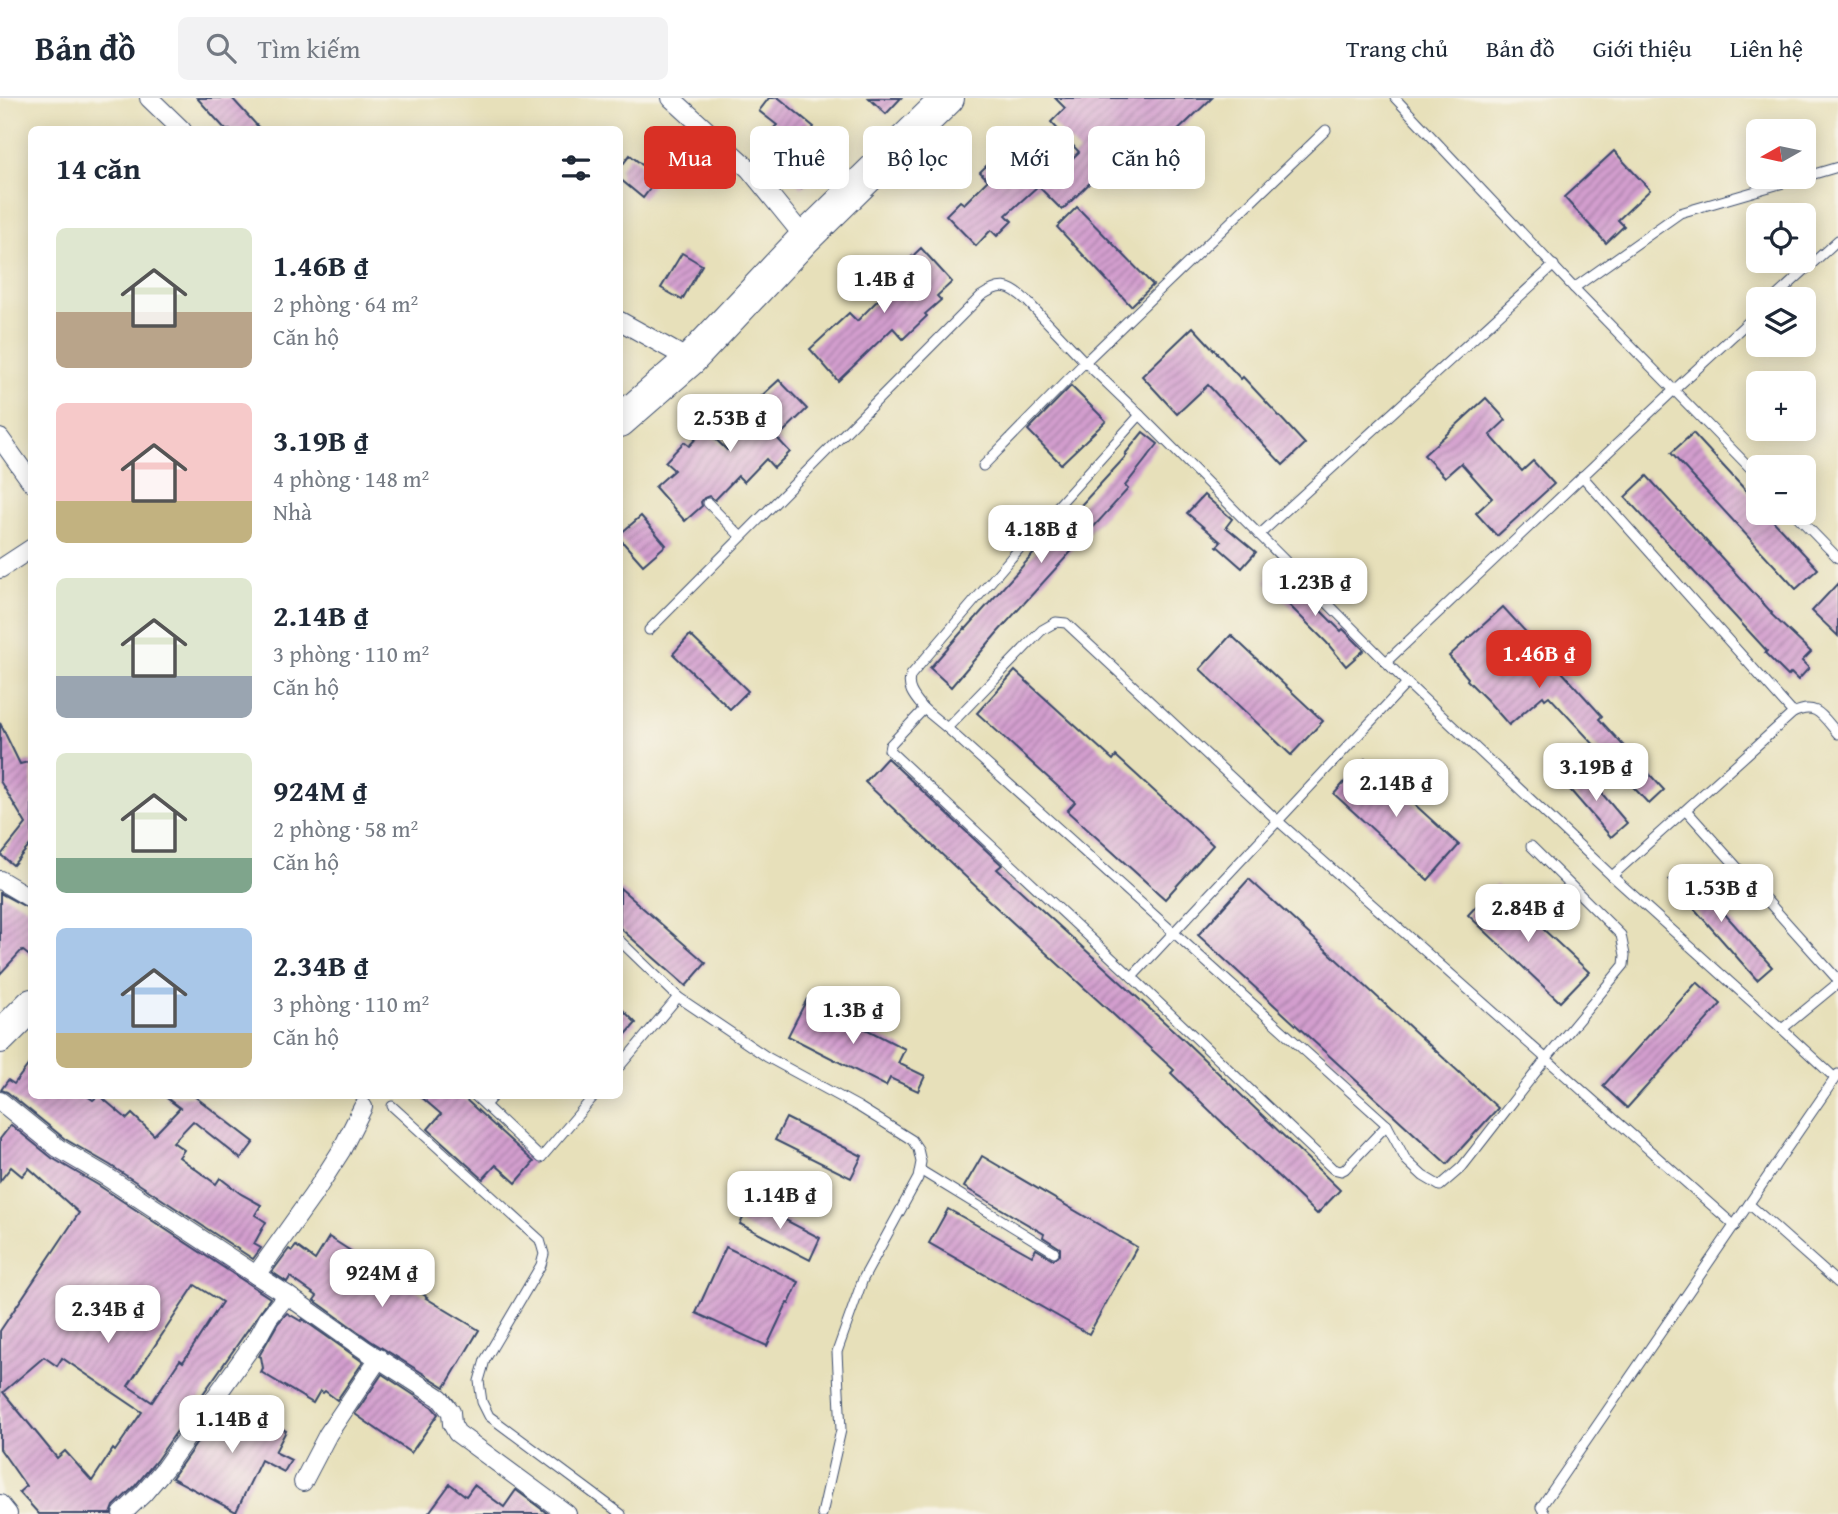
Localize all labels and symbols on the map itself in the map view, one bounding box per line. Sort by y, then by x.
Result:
north arrow [1746,119,1816,189]
pin: 1.4B ₫ [827,256,941,315]
pin: 2.53B ₫ [665,394,795,454]
pin: 4.18B ₫ [976,505,1106,565]
pin: 1.23B ₫ [1250,559,1380,618]
pin: 1.46B ₫ [1474,630,1604,690]
pin: 3.19B ₫ [1531,744,1661,803]
pin: 2.14B ₫ [1331,760,1461,819]
pin: 1.53B ₫ [1656,864,1786,924]
pin: 2.84B ₫ [1463,884,1593,944]
pin: 1.3B ₫ [796,986,910,1046]
pin: 1.14B ₫ [715,1172,845,1231]
pin: 924M ₫ [325,1250,439,1309]
pin: 2.34B ₫ [43,1286,173,1345]
pin: 1.14B ₫ [167,1396,297,1455]

